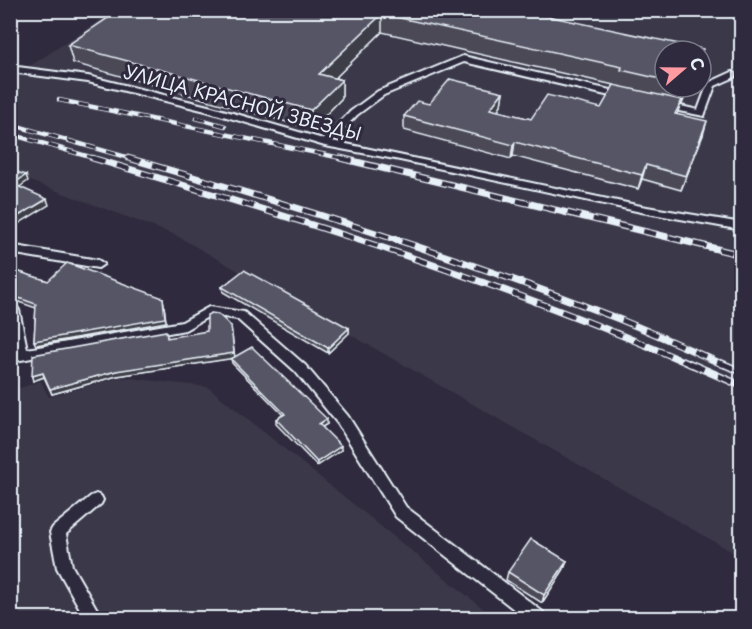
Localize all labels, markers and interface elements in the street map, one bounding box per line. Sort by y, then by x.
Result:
north arrow [653,39,713,99]
text: С [685,54,711,73]
street label: УЛИЦА КРАСНОЙ ЗВЕЗДЫ [121,57,365,147]

